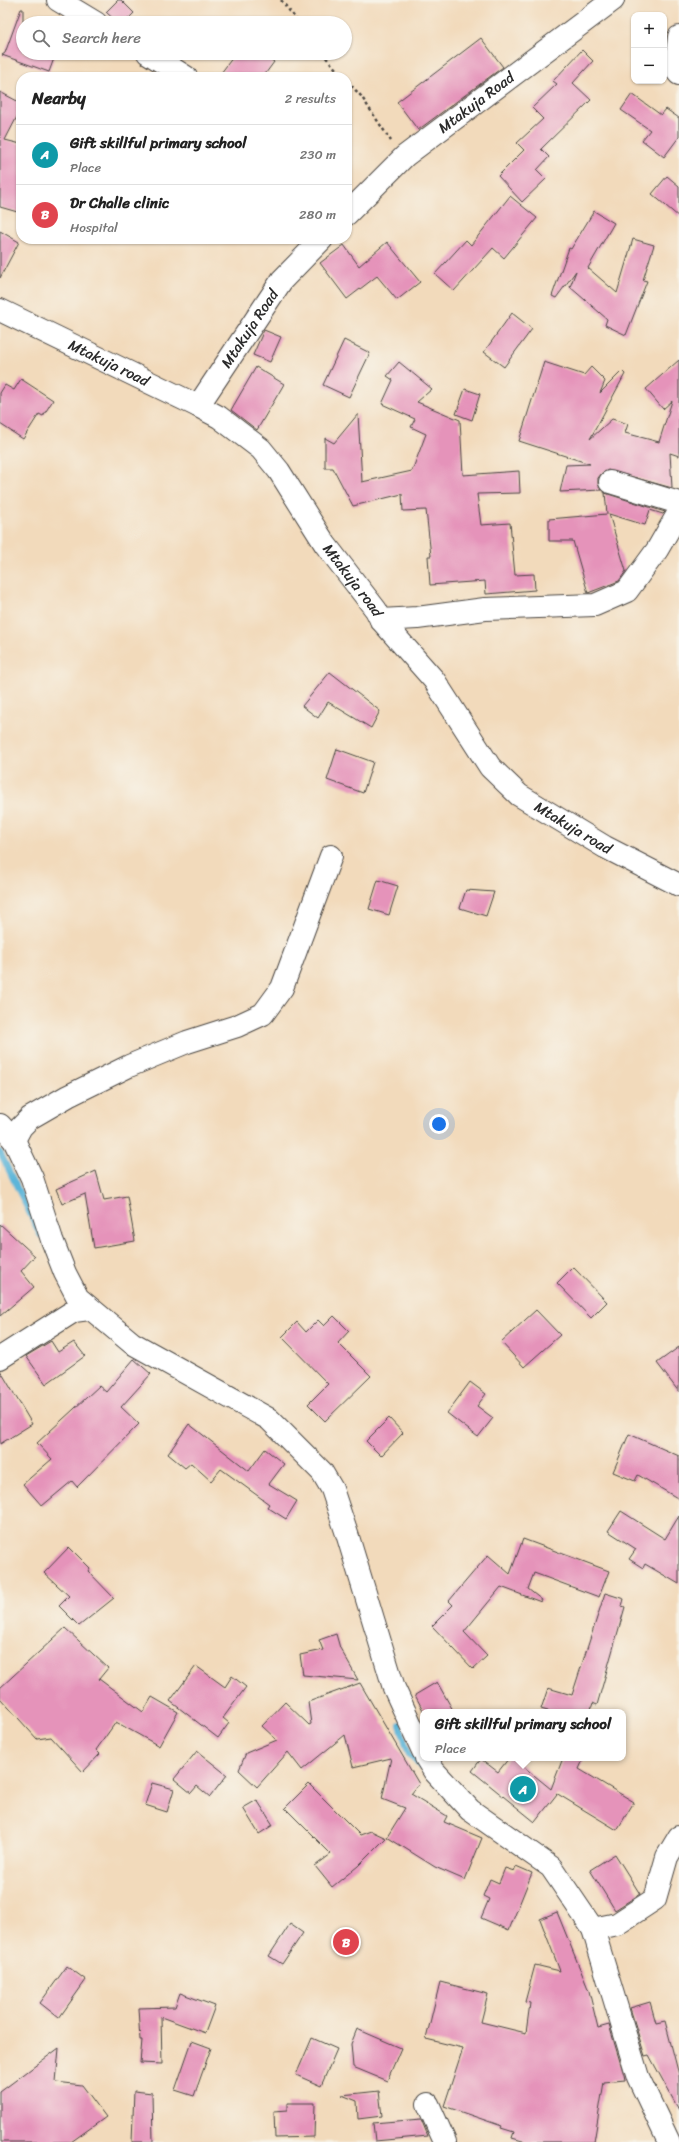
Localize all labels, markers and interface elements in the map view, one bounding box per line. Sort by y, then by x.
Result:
map controls [631,12,667,84]
button: + [631,12,667,48]
search box [16,16,352,60]
text: Search here [62,25,141,51]
icon: search [30,27,52,49]
button: − [631,48,667,84]
street label: Mtakuja Road [432,64,521,140]
text: Nearby [32,83,86,113]
text: 2 results [285,87,336,110]
text: Gift skillful primary school [70,130,246,156]
text: A [41,143,49,166]
text: 230 m [300,143,336,166]
text: Place [70,156,101,179]
text: Dr Challe clinic [70,190,170,216]
text: B [41,203,49,226]
text: 280 m [299,203,336,226]
text: Hospital [70,216,118,239]
street label: Mtakuja Road [214,283,286,373]
street label: Mtakuja road [64,332,155,394]
street label: Mtakuja road [316,538,391,622]
street label: Mtakuja road [529,794,618,862]
your location [429,1114,449,1134]
popup [420,1709,626,1761]
text: Gift skillful primary school [435,1711,611,1737]
text: Place [435,1737,466,1760]
pin: A [510,1774,536,1804]
pin: B [333,1927,359,1957]

